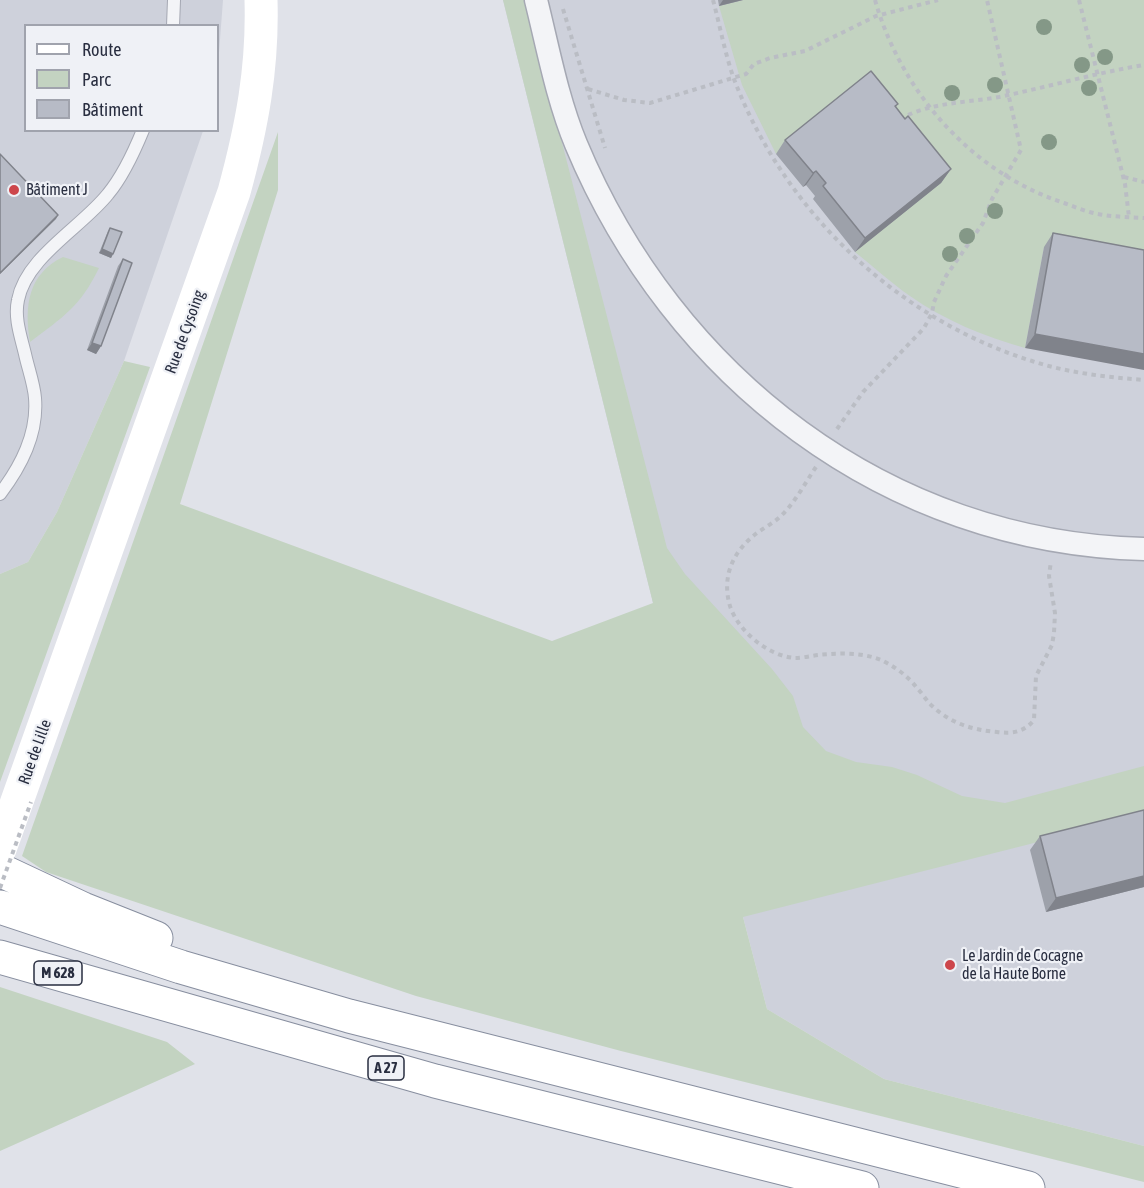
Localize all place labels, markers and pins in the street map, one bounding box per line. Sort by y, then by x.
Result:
place label: Bâtiment J [26,180,88,200]
marker: Bâtiment J [7,183,21,197]
place label: Le Jardin de Cocagne de la Haute Borne [962,946,1083,984]
marker: Le Jardin de Cocagne de la Haute Borne [943,958,957,972]

